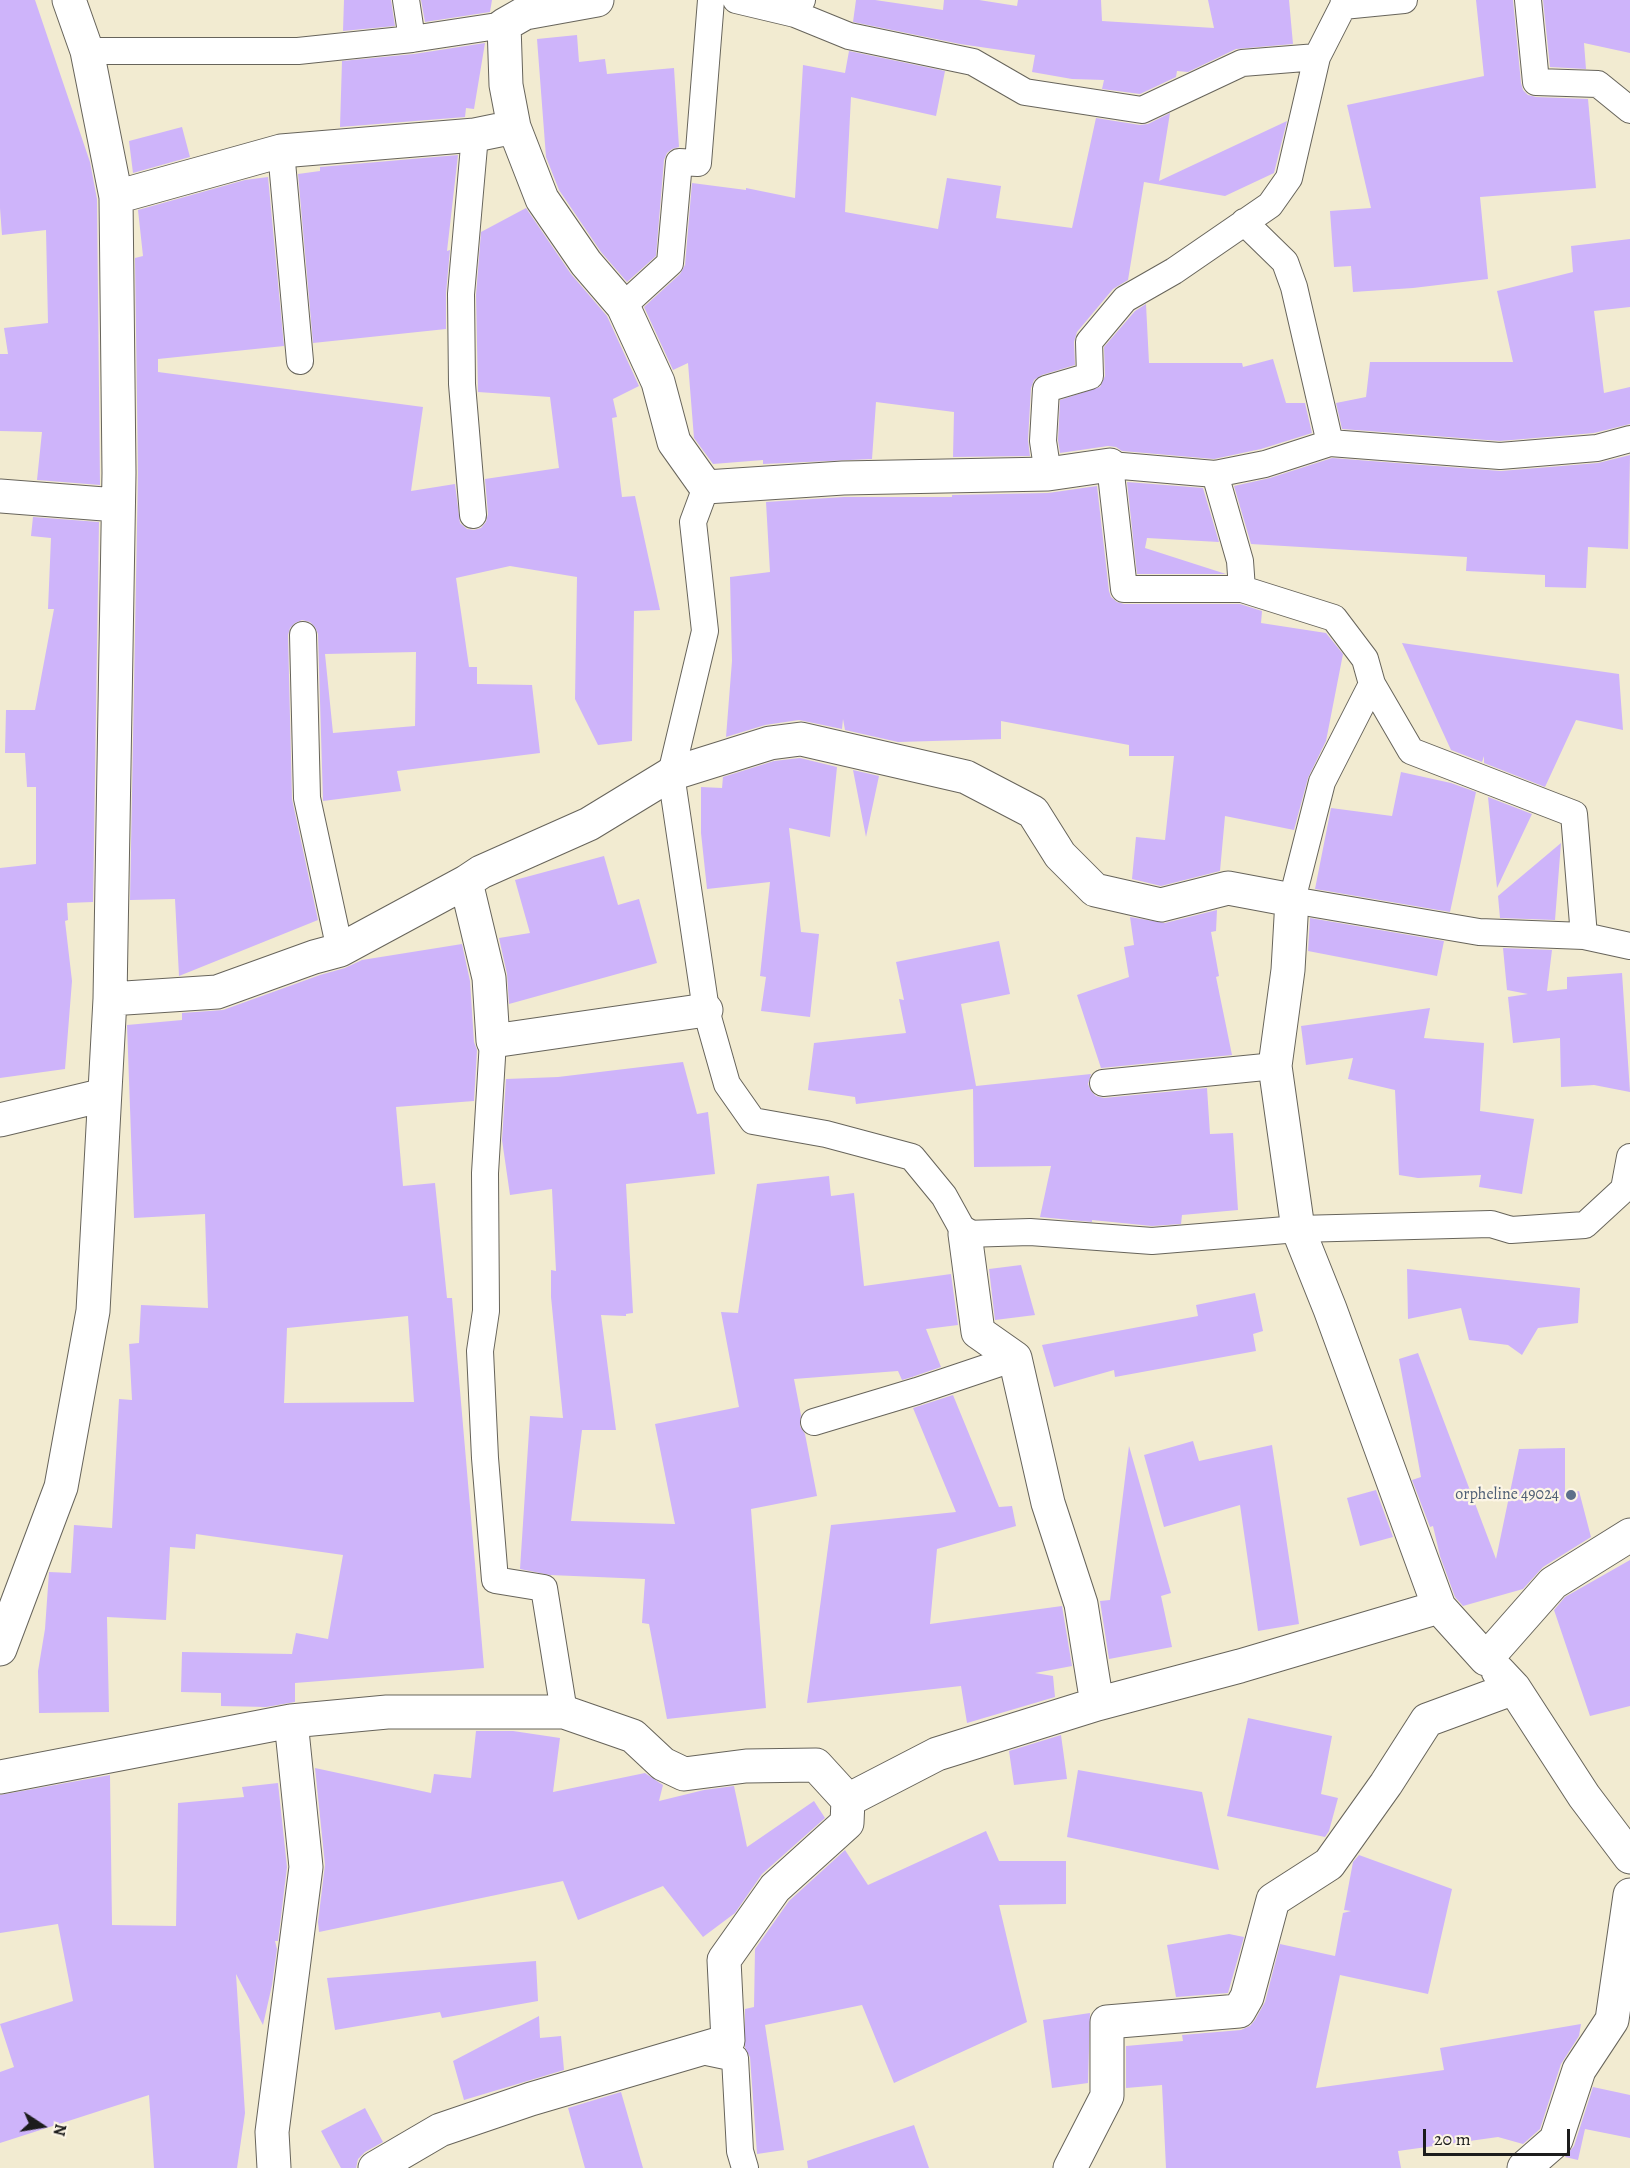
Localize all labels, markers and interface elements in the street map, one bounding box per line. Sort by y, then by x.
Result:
place label: orpheline 49024 [1455,1485,1559,1505]
marker: orpheline 49024 [1564,1488,1578,1502]
north arrow [12,2096,72,2156]
scale bar [1426,2117,1573,2155]
text: N [48,2122,72,2138]
text: 20 m [1434,2127,1471,2151]

